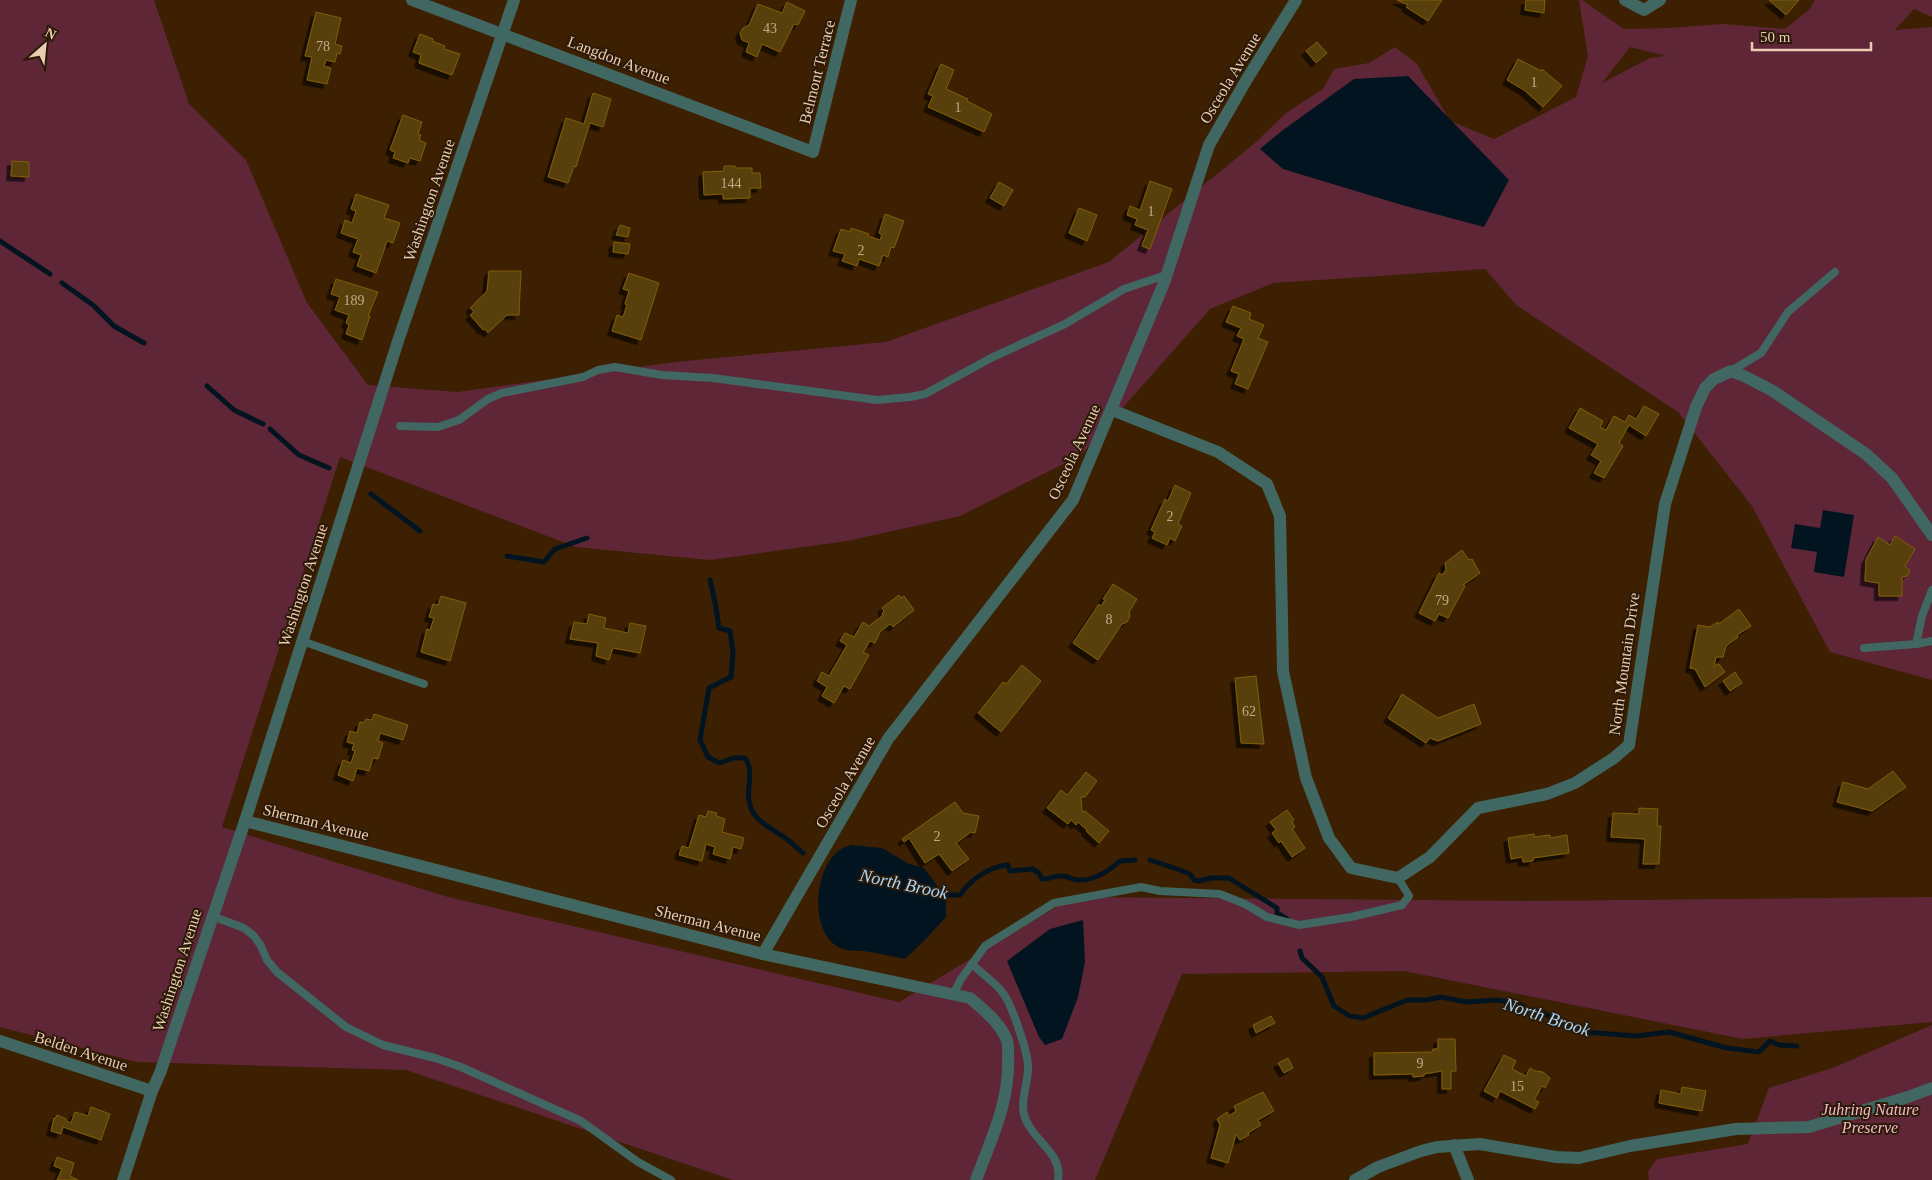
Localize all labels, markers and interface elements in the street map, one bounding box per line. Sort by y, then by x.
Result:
street label: Belmont Terrace [796,18,838,126]
north arrow [20,20,70,70]
scale bar [1752,20,1871,52]
house number: 43 [763,21,777,36]
text: N [43,25,59,43]
street label: Osceola Avenue [1196,29,1264,127]
text: 50 m [1760,29,1791,45]
street label: Langdon Avenue [565,33,673,88]
house number: 78 [316,39,330,54]
house number: 1 [1531,75,1538,90]
house number: 1 [955,100,962,115]
street label: Washington Avenue [400,137,459,263]
house number: 144 [721,176,742,191]
house number: 1 [1148,204,1155,219]
house number: 2 [858,243,865,258]
house number: 189 [344,293,365,308]
street label: Osceola Avenue [1044,402,1104,502]
house number: 2 [1167,509,1174,524]
street label: Washington Avenue [275,522,332,649]
street label: North Mountain Drive [1606,592,1642,736]
house number: 79 [1435,593,1449,608]
house number: 8 [1106,612,1113,627]
house number: 62 [1242,704,1256,719]
street label: Osceola Avenue [812,733,878,831]
street label: Sherman Avenue [261,801,371,843]
house number: 2 [934,829,941,844]
water label: North Brook [857,865,951,903]
street label: Sherman Avenue [653,902,763,944]
street label: Washington Avenue [149,907,206,1034]
water label: North Brook [1500,993,1594,1041]
street label: Belden Avenue [32,1028,130,1074]
house number: 9 [1417,1056,1424,1071]
house number: 15 [1510,1079,1524,1094]
park label: Juhring Nature Preserve [1821,1101,1919,1136]

